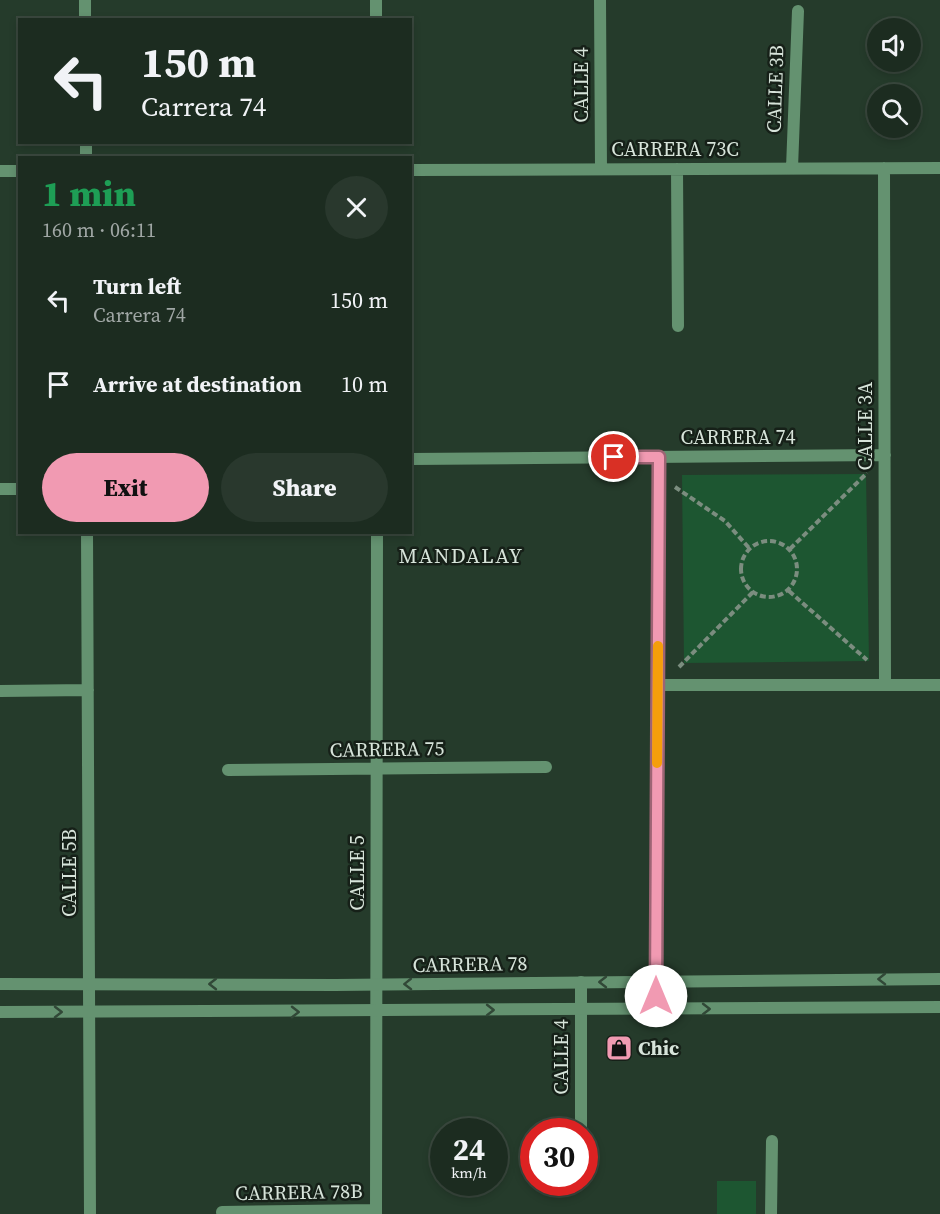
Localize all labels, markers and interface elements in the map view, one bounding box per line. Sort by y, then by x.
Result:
map controls [867,18,921,138]
button: sound [867,18,921,72]
text: 150 m [141,33,256,91]
icon: left [42,42,120,120]
street label: CALLE 3B [759,44,791,134]
street label: CALLE 4 [567,47,595,123]
button: search [867,84,921,138]
text: Carrera 74 [141,88,266,125]
street label: CARRERA 73C [611,135,739,163]
text: 1 min [42,169,136,218]
button: close [325,176,388,239]
text: 160 m · 06:11 [42,216,156,244]
text: Turn left [93,271,181,301]
icon: left [42,284,75,317]
text: 150 m [330,285,388,315]
text: Carrera 74 [93,301,186,329]
icon: arrive [42,368,75,401]
text: Arrive at destination [93,369,302,399]
text: 10 m [341,369,388,399]
street label: CALLE 3A [851,381,879,470]
street label: CARRERA 74 [681,423,795,451]
pin [588,431,639,482]
icon: arrive [597,440,630,473]
button: Exit [42,453,209,522]
button: Share [221,453,388,522]
district label: MANDALAY [398,541,524,570]
street label: CARRERA 75 [329,734,445,764]
street label: CALLE 5B [55,829,83,917]
street label: CALLE 5 [343,835,371,911]
street label: CARRERA 78 [412,949,528,979]
position arrow [624,964,688,1028]
one-way arrow [877,973,886,986]
one-way arrow [598,976,607,988]
one-way arrow [208,978,217,991]
one-way arrow [403,978,412,990]
one-way arrow [702,1003,711,1015]
one-way arrow [486,1004,495,1017]
one-way arrow [54,1006,63,1018]
one-way arrow [291,1006,300,1018]
street label: CALLE 4 [547,1019,575,1095]
shop icon: Chic [604,1033,634,1063]
place label: Chic [638,1034,679,1062]
speed limit sign: 30 [520,1118,598,1196]
text: 24 [453,1129,485,1170]
text: km/h [451,1162,487,1183]
street label: CARRERA 78B [235,1177,363,1207]

